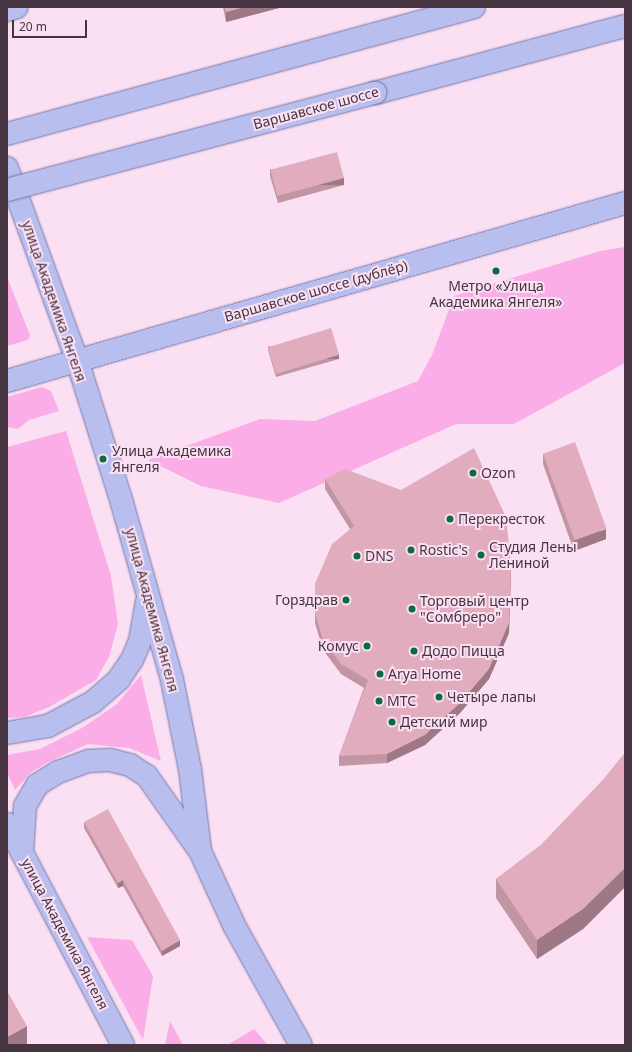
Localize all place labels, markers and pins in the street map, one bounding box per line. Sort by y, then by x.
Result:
marker: Метро «Улица Академика Янгеля» [491,266,501,276]
place label: Метро «Улица Академика Янгеля» [430,278,562,310]
place label: Улица Академика Янгеля [112,443,231,476]
marker: Улица Академика Янгеля [97,453,109,465]
place label: Ozon [481,465,516,481]
marker: Ozon [468,468,478,478]
place label: Перекресток [458,511,545,527]
marker: Перекресток [445,514,455,524]
place label: Студия Лены Лениной [489,539,577,572]
place label: Rostic's [419,542,468,558]
marker: Rostic's [406,545,416,555]
place label: DNS [365,548,394,564]
marker: Студия Лены Лениной [476,550,486,560]
marker: DNS [352,551,362,561]
place label: Горздрав [275,592,338,608]
place label: Торговый центр "Сомбреро" [420,593,529,626]
marker: Горздрав [341,595,351,605]
marker: Торговый центр "Сомбреро" [407,604,417,614]
place label: Комус [318,638,359,654]
marker: Комус [362,641,372,651]
place label: Додо Пицца [422,643,505,659]
marker: Додо Пицца [409,646,419,656]
place label: Arya Home [388,666,461,682]
marker: Arya Home [375,669,385,679]
place label: Четыре лапы [447,689,536,705]
marker: Четыре лапы [434,692,444,702]
place label: МТС [387,693,416,709]
marker: МТС [374,696,384,706]
place label: Детский мир [400,714,487,730]
marker: Детский мир [387,717,397,727]

